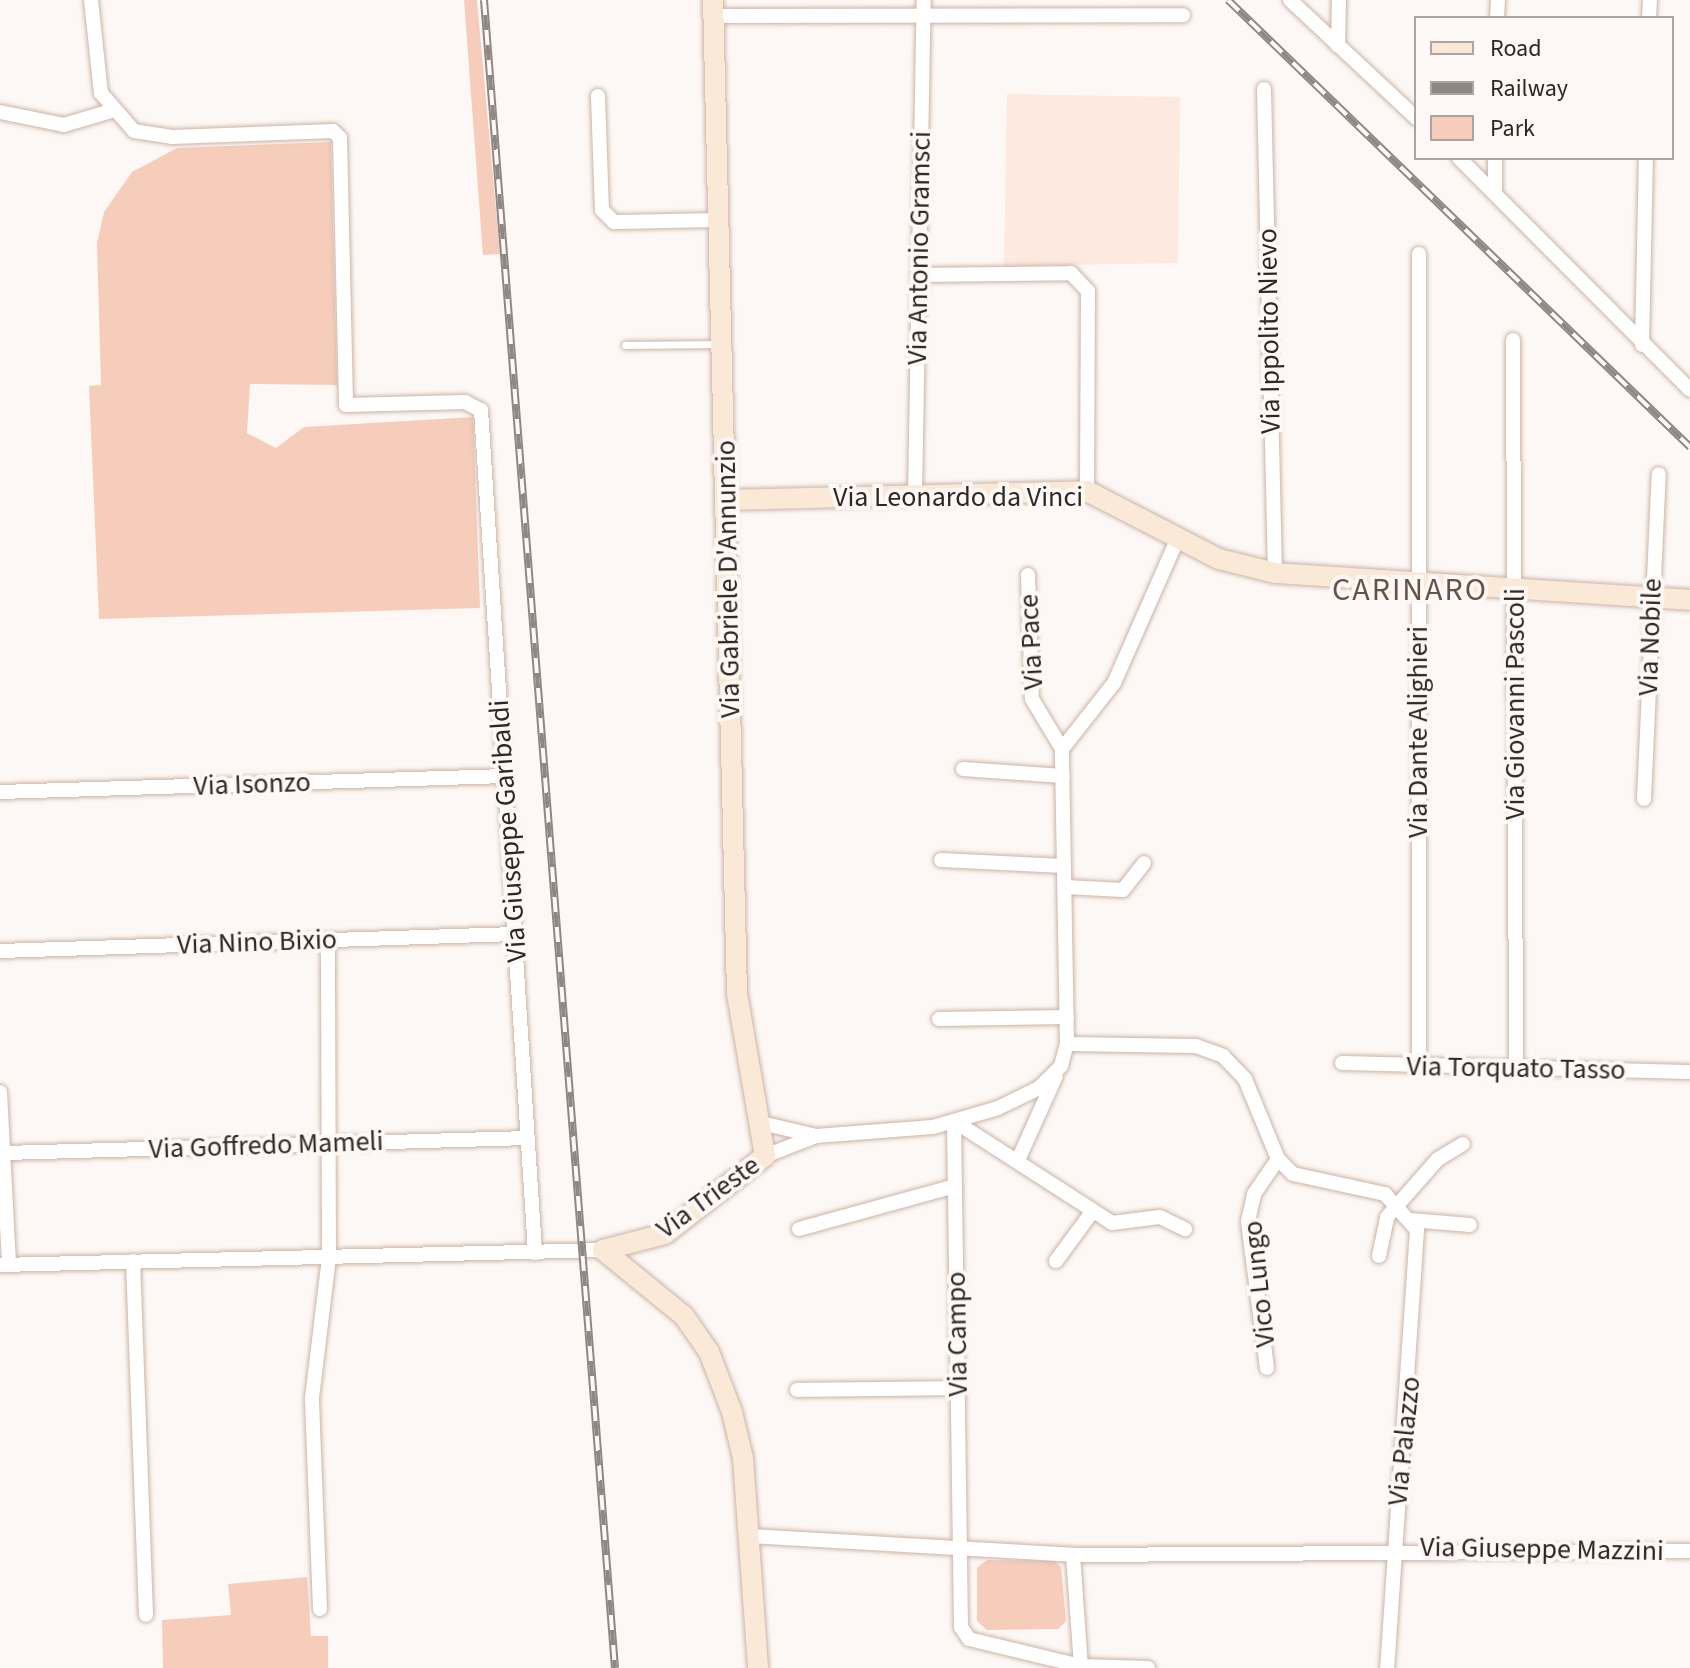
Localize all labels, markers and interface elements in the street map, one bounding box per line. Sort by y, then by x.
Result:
legend [1414,16,1674,160]
text: Road [1490,31,1542,66]
text: Railway [1490,71,1568,106]
text: Park [1490,111,1535,146]
street label: Via Antonio Gramsci [900,131,938,365]
street label: Via Ippolito Nievo [1250,228,1288,434]
street label: Via Gabriele D'Annunzio [709,440,747,718]
street label: Via Leonardo da Vinci [833,480,1083,514]
district label: CARINARO [1332,571,1488,609]
street label: Via Nobile [1631,578,1669,696]
street label: Via Giovanni Pascoli [1498,588,1532,820]
street label: Via Pace [1012,593,1050,691]
street label: Via Dante Alighieri [1401,626,1435,838]
street label: Via Giuseppe Garibaldi [482,698,534,964]
street label: Via Isonzo [193,765,311,803]
street label: Via Nino Bixio [176,922,338,962]
street label: Via Torquato Tasso [1406,1049,1626,1087]
street label: Via Goffredo Mameli [148,1124,384,1166]
street label: Via Trieste [650,1148,766,1246]
street label: Vico Lungo [1236,1219,1282,1349]
street label: Via Campo [939,1271,975,1397]
street label: Via Palazzo [1381,1375,1427,1507]
street label: Via Giuseppe Mazzini [1420,1530,1664,1568]

